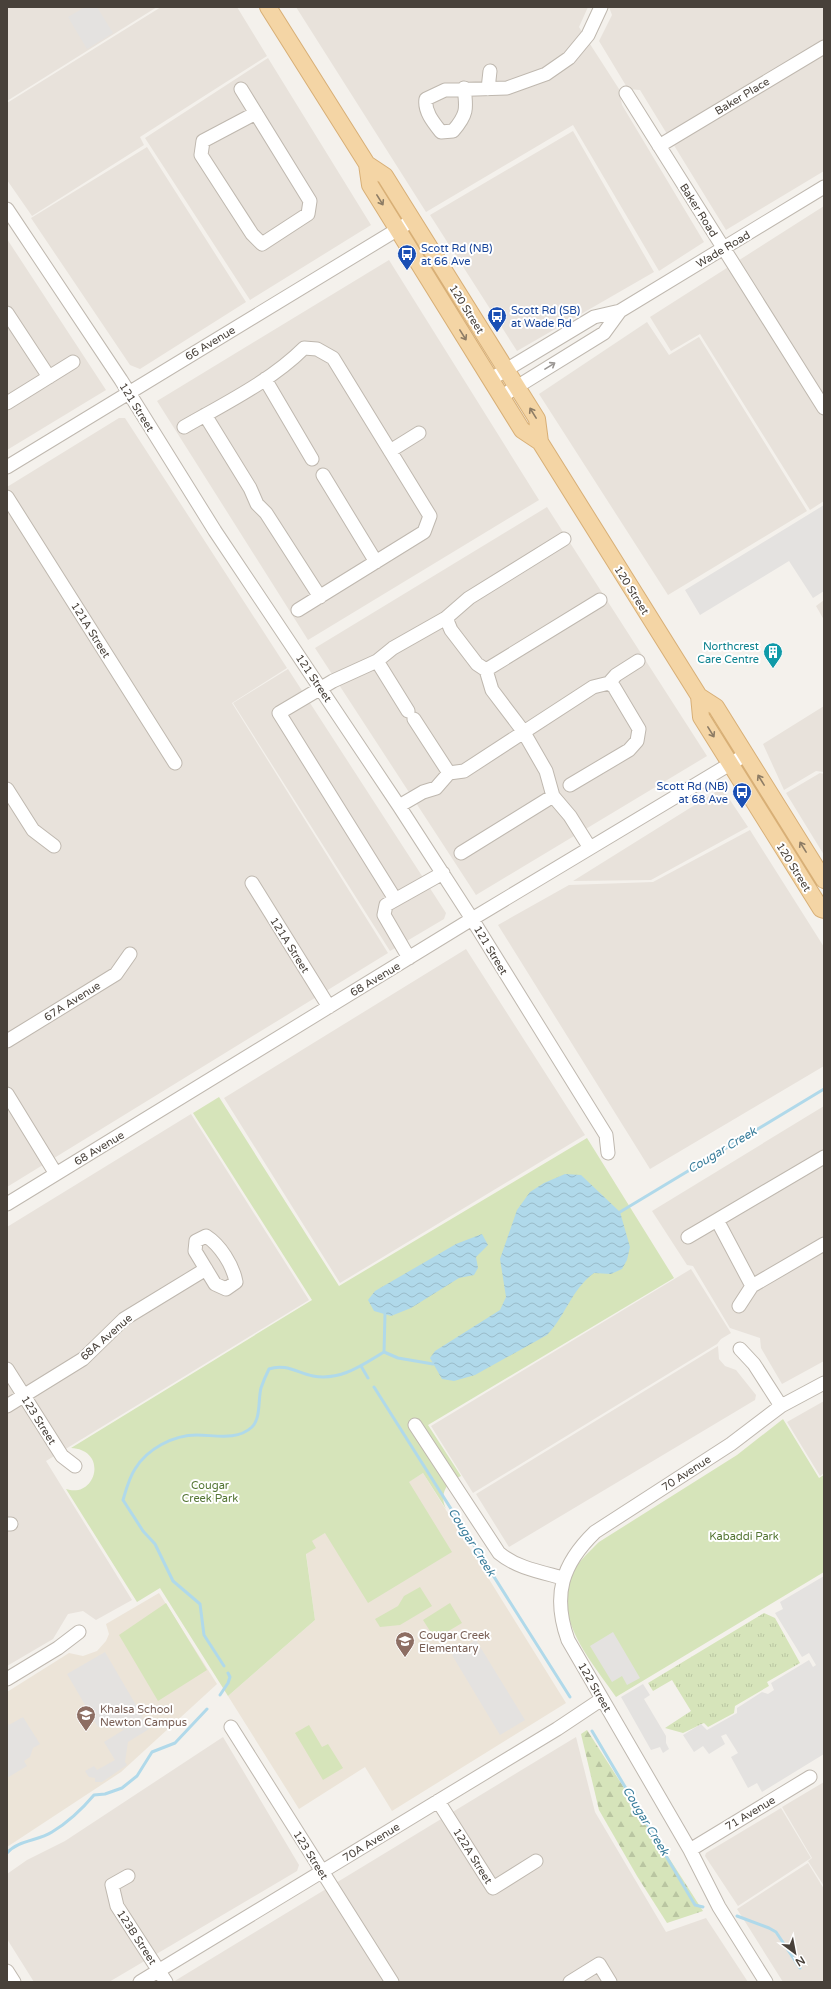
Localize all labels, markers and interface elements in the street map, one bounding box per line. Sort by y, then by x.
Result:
street label: Baker Place [713,75,772,118]
street label: Baker Road [677,181,720,239]
one-way arrow [376,194,384,206]
street label: Wade Road [694,228,753,271]
place label: Scott Rd (NB) at 66 Ave [421,242,492,268]
bus stop icon: Scott Rd (NB) at 66 Ave [396,243,418,271]
street label: 120 Street [446,282,487,336]
place label: Scott Rd (SB) at Wade Rd [511,304,580,330]
bus stop icon: Scott Rd (SB) at Wade Rd [486,305,508,333]
street label: 66 Avenue [183,323,238,363]
one-way arrow [460,329,468,341]
one-way arrow [544,362,556,370]
street label: 121 Street [116,380,157,434]
one-way arrow [528,407,536,419]
street label: 120 Street [611,563,652,617]
street label: 121A Street [68,600,113,661]
place label: Northcrest Care Centre [697,640,759,666]
building icon: Northcrest Care Centre [762,641,784,669]
street label: 121 Street [293,652,334,705]
one-way arrow [707,726,715,738]
one-way arrow [756,774,764,786]
place label: Scott Rd (NB) at 68 Ave [657,780,728,806]
bus stop icon: Scott Rd (NB) at 68 Ave [731,781,753,809]
street label: 120 Street [773,840,814,894]
one-way arrow [799,842,807,853]
street label: 121A Street [267,915,312,976]
street label: 121 Street [471,923,510,977]
street label: 68 Avenue [348,959,403,999]
street label: 67A Avenue [42,979,103,1024]
water label: Cougar Creek [685,1123,760,1176]
street label: 68 Avenue [72,1128,127,1168]
street label: 68A Avenue [78,1311,135,1363]
street label: 123 Street [18,1393,59,1447]
street label: 70 Avenue [659,1453,713,1494]
park label: Cougar Creek Park [182,1479,238,1505]
water label: Cougar Creek [446,1505,499,1580]
park label: Kabaddi Park [709,1530,779,1543]
place label: Cougar Creek Elementary [419,1629,490,1655]
school or university icon: Cougar Creek Elementary [394,1630,416,1658]
street label: 122 Street [575,1660,614,1714]
place label: Khalsa School Newton Campus [100,1703,187,1729]
school or university icon: Khalsa School Newton Campus [75,1704,97,1732]
water label: Cougar Creek [620,1784,673,1859]
street label: 71 Avenue [723,1793,778,1833]
street label: 70A Avenue [340,1820,402,1865]
street label: 122A Street [450,1826,495,1887]
street label: 123 Street [290,1828,331,1882]
street label: 123B Street [114,1907,159,1967]
north arrow [775,1933,815,1973]
text: N [793,1953,807,1969]

